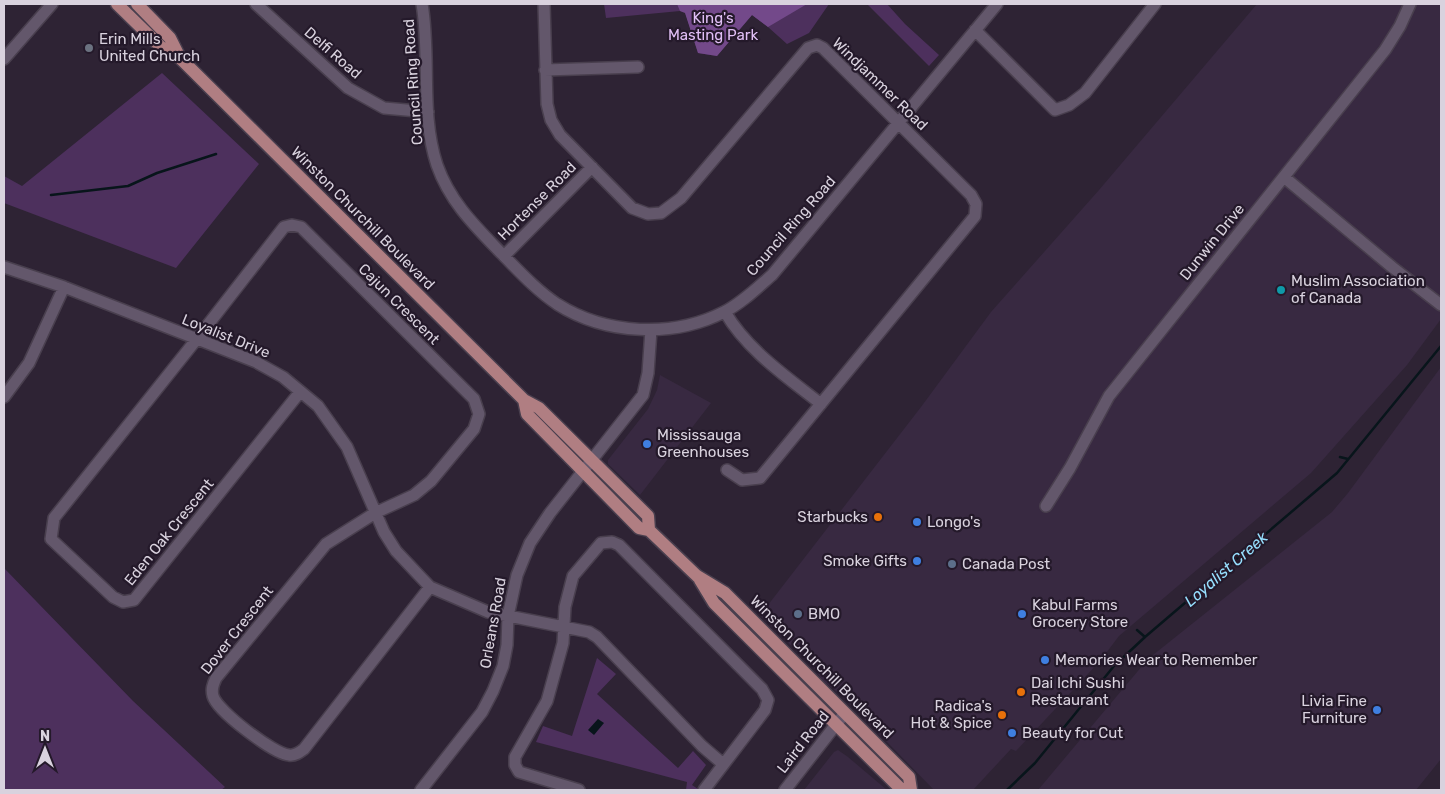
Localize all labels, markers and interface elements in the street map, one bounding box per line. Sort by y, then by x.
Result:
park label: King's Masting Park [668,9,758,44]
street label: Council Ring Road [400,18,426,146]
street label: Delfi Road [301,23,365,83]
place label: Erin Mills United Church [99,30,200,65]
street label: Windjammer Road [829,34,931,134]
marker: Erin Mills United Church [83,42,95,54]
street label: Winston Churchill Boulevard [288,143,438,293]
street label: Hortense Road [494,158,580,244]
street label: Council Ring Road [743,172,839,280]
street label: Dunwin Drive [1176,200,1248,284]
street label: Cajun Crescent [355,260,443,348]
place label: Muslim Association of Canada [1291,272,1425,307]
marker: Muslim Association of Canada [1275,284,1287,296]
street label: Loyalist Drive [179,310,273,362]
place label: Mississauga Greenhouses [657,426,749,461]
marker: Mississauga Greenhouses [641,438,653,450]
street label: Eden Oak Crescent [120,475,218,589]
place label: Starbucks [797,508,868,526]
marker: Starbucks [872,511,884,523]
place label: Longo's [927,513,981,531]
marker: Longo's [911,516,923,528]
water label: Loyalist Creek [1180,527,1272,610]
place label: Smoke Gifts [823,552,907,570]
marker: Smoke Gifts [911,555,923,567]
place label: Canada Post [962,555,1050,573]
marker: Canada Post [946,558,958,570]
street label: Orleans Road [476,576,510,670]
street label: Dover Crescent [197,582,277,678]
street label: Winston Churchill Boulevard [747,592,897,742]
place label: Kabul Farms Grocery Store [1032,596,1128,631]
place label: BMO [808,605,840,623]
marker: BMO [792,608,804,620]
marker: Kabul Farms Grocery Store [1016,608,1028,620]
place label: Memories Wear to Remember [1055,651,1258,669]
marker: Memories Wear to Remember [1039,654,1051,666]
place label: Dai Ichi Sushi Restaurant [1031,674,1125,709]
marker: Dai Ichi Sushi Restaurant [1015,686,1027,698]
place label: Livia Fine Furniture [1301,692,1367,727]
place label: Radica's Hot & Spice [911,697,992,732]
marker: Livia Fine Furniture [1371,704,1383,716]
street label: Laird Road [773,707,833,777]
marker: Radica's Hot & Spice [996,709,1008,721]
north arrow [20,724,70,774]
place label: Beauty for Cut [1022,724,1123,742]
marker: Beauty for Cut [1006,727,1018,739]
text: N [40,728,50,745]

